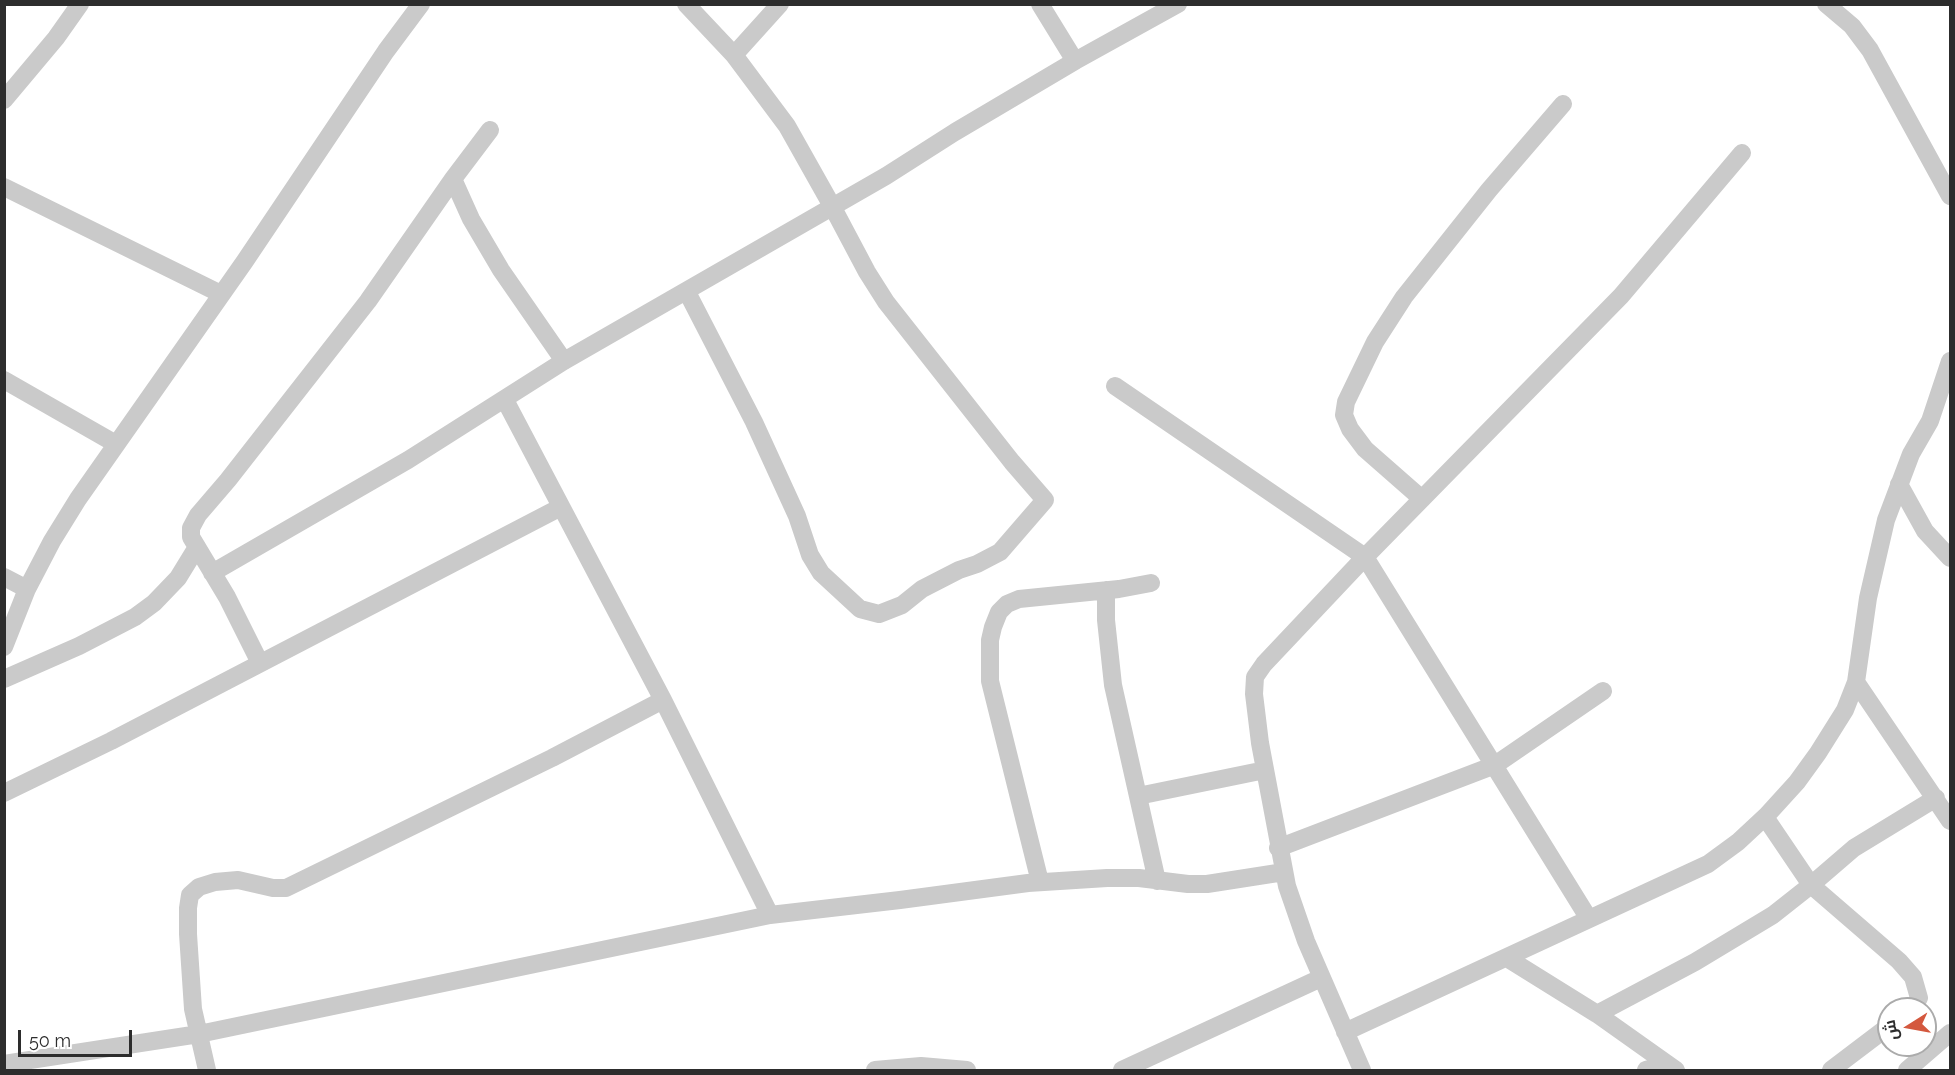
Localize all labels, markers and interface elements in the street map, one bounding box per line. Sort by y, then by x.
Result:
north arrow [1877,997,1937,1057]
scale bar [21,1018,135,1056]
text: ش [1880,1018,1902,1042]
text: 50 m [29,1030,71,1051]

